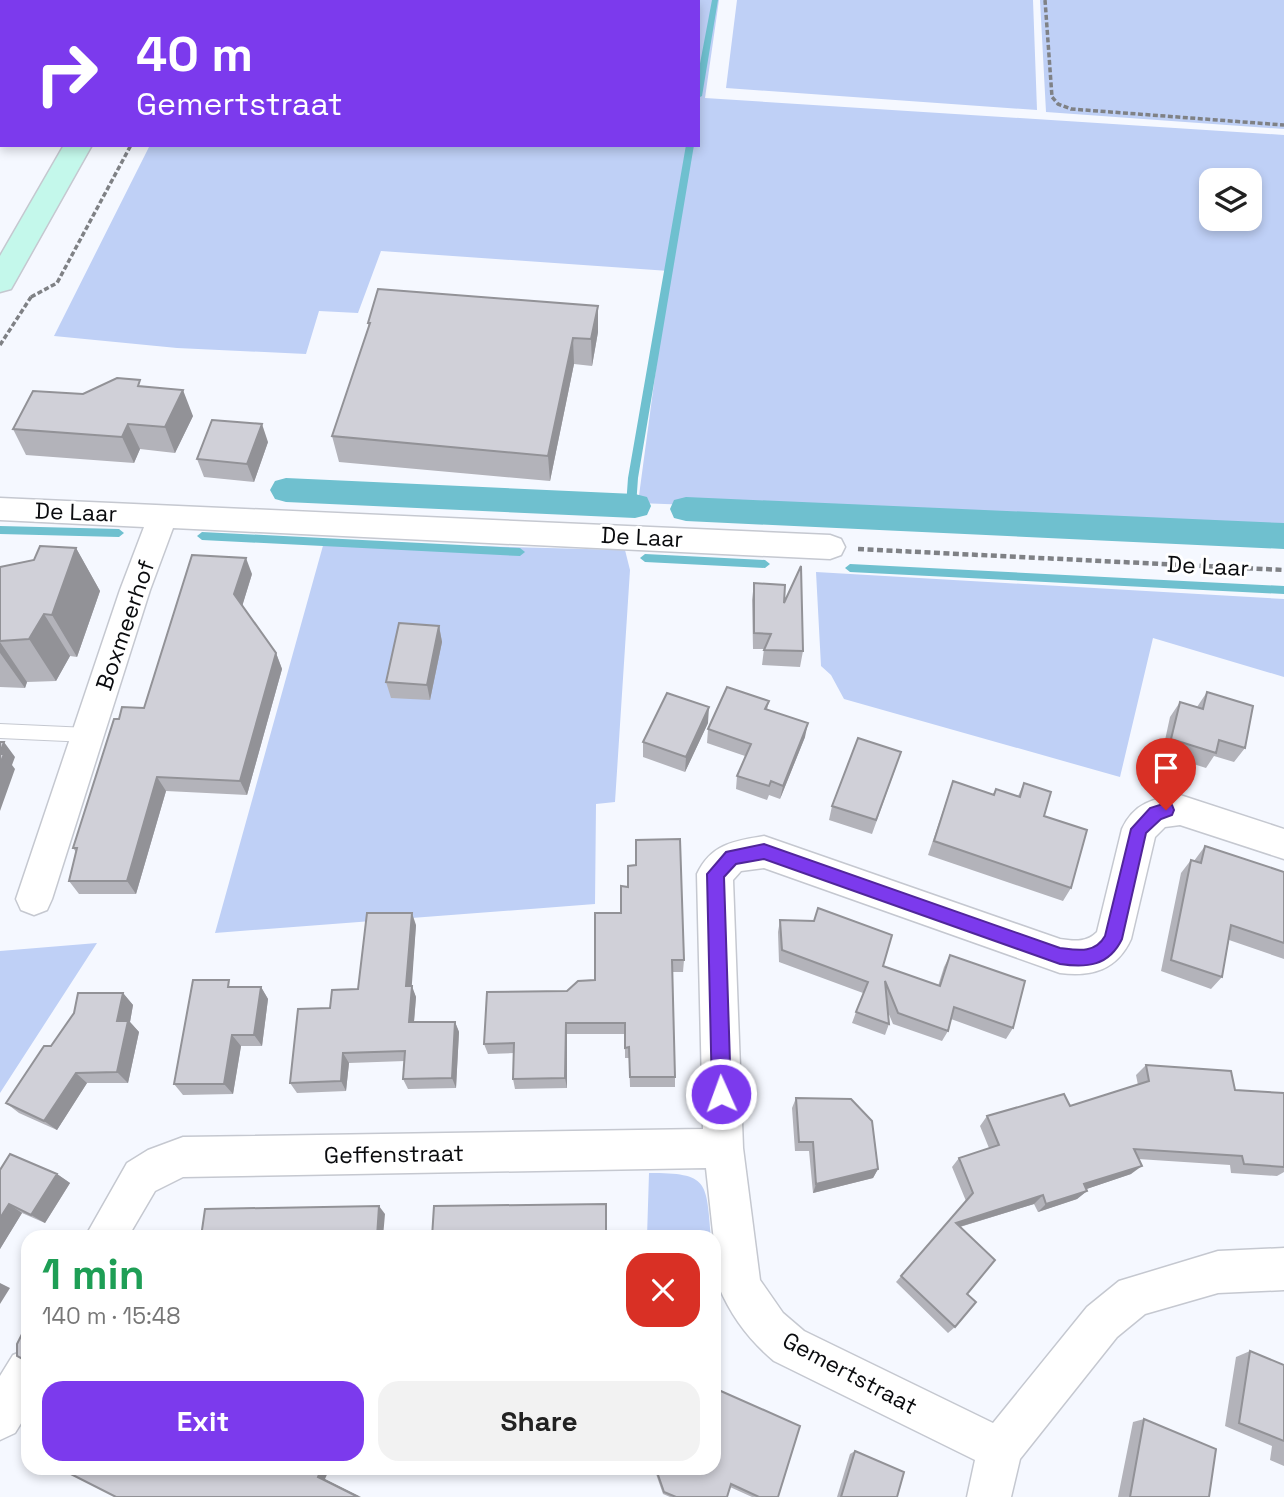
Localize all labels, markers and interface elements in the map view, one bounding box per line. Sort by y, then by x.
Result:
text: 40 m [136,23,253,85]
icon: right [21,28,112,119]
text: Gemertstraat [136,84,343,124]
map controls [1199,168,1262,231]
button: layers [1199,168,1262,231]
street label: De Laar [34,496,118,528]
street label: De Laar [600,520,684,554]
street label: De Laar [1166,549,1250,583]
street label: Boxmeerhof [89,556,161,694]
pin [1136,738,1196,810]
icon: arrive [1147,749,1185,787]
position arrow [684,1057,758,1131]
street label: Geffenstraat [324,1138,464,1170]
text: 1 min [42,1248,145,1301]
button: close [626,1253,700,1327]
text: 140 m · 15:48 [42,1301,180,1331]
street label: Gemertstraat [777,1325,923,1421]
button: Exit [42,1381,364,1461]
button: Share [378,1381,700,1461]

